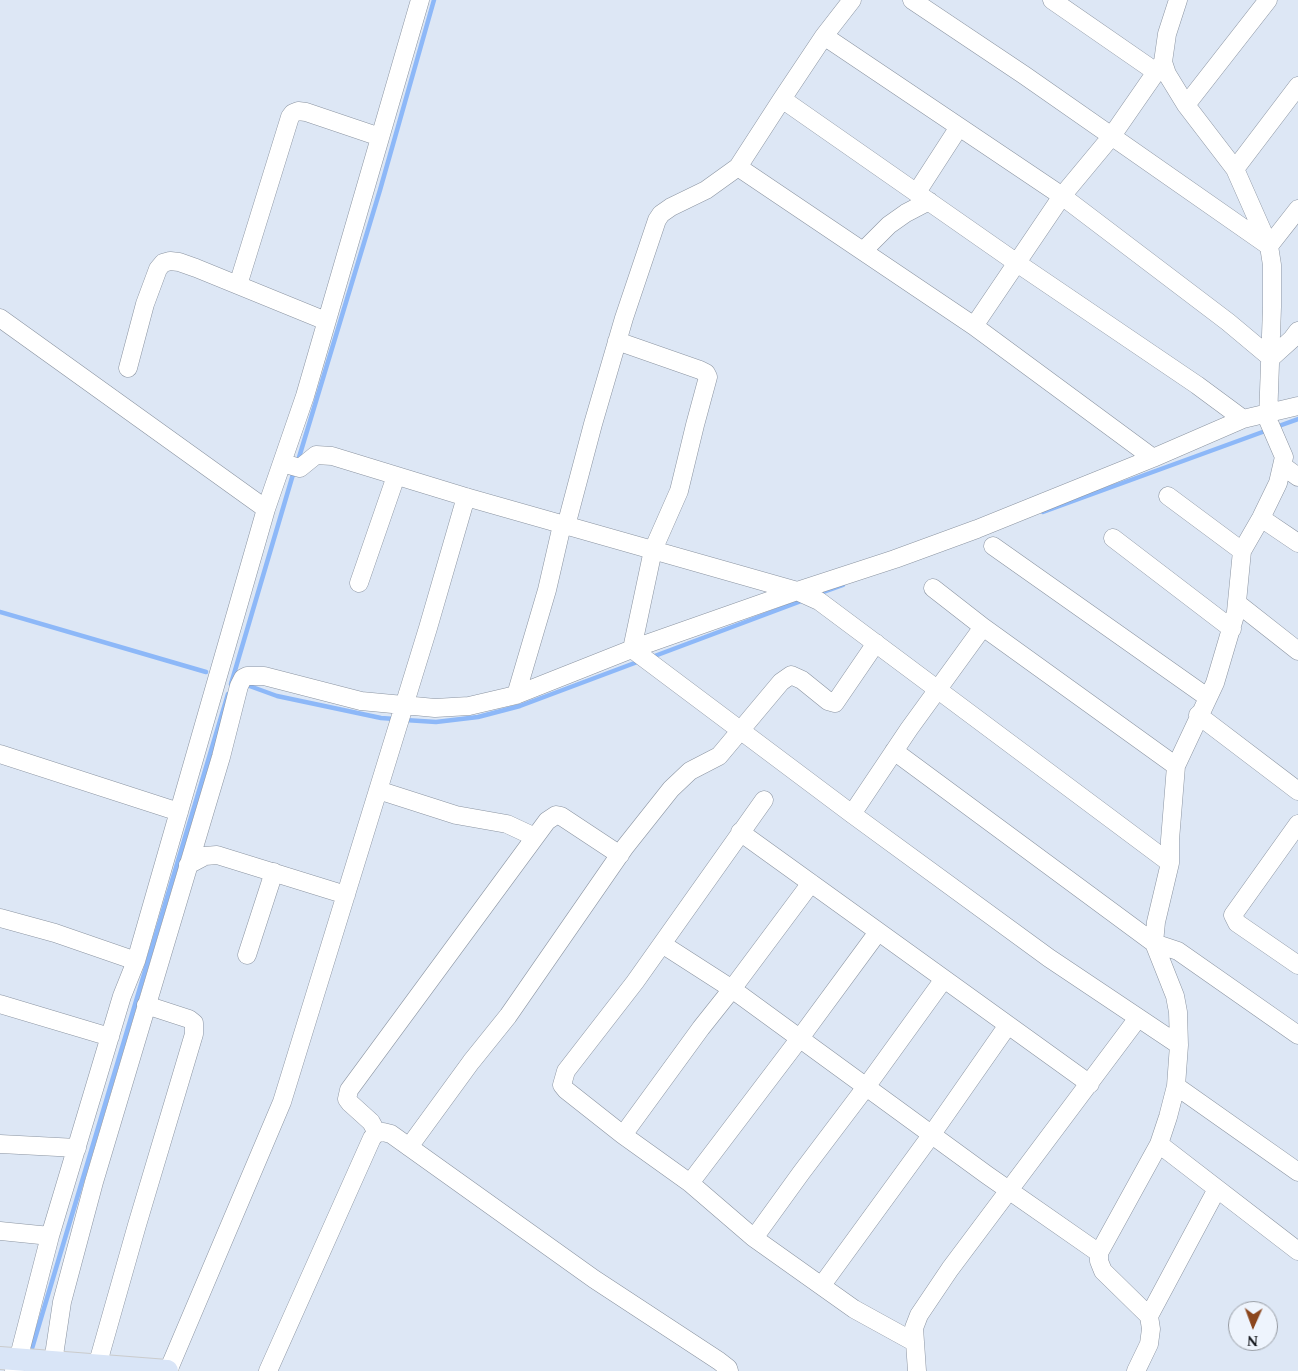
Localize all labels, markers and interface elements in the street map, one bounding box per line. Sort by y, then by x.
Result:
north arrow [1228,1301,1278,1351]
text: N [1246,1330,1259,1351]

